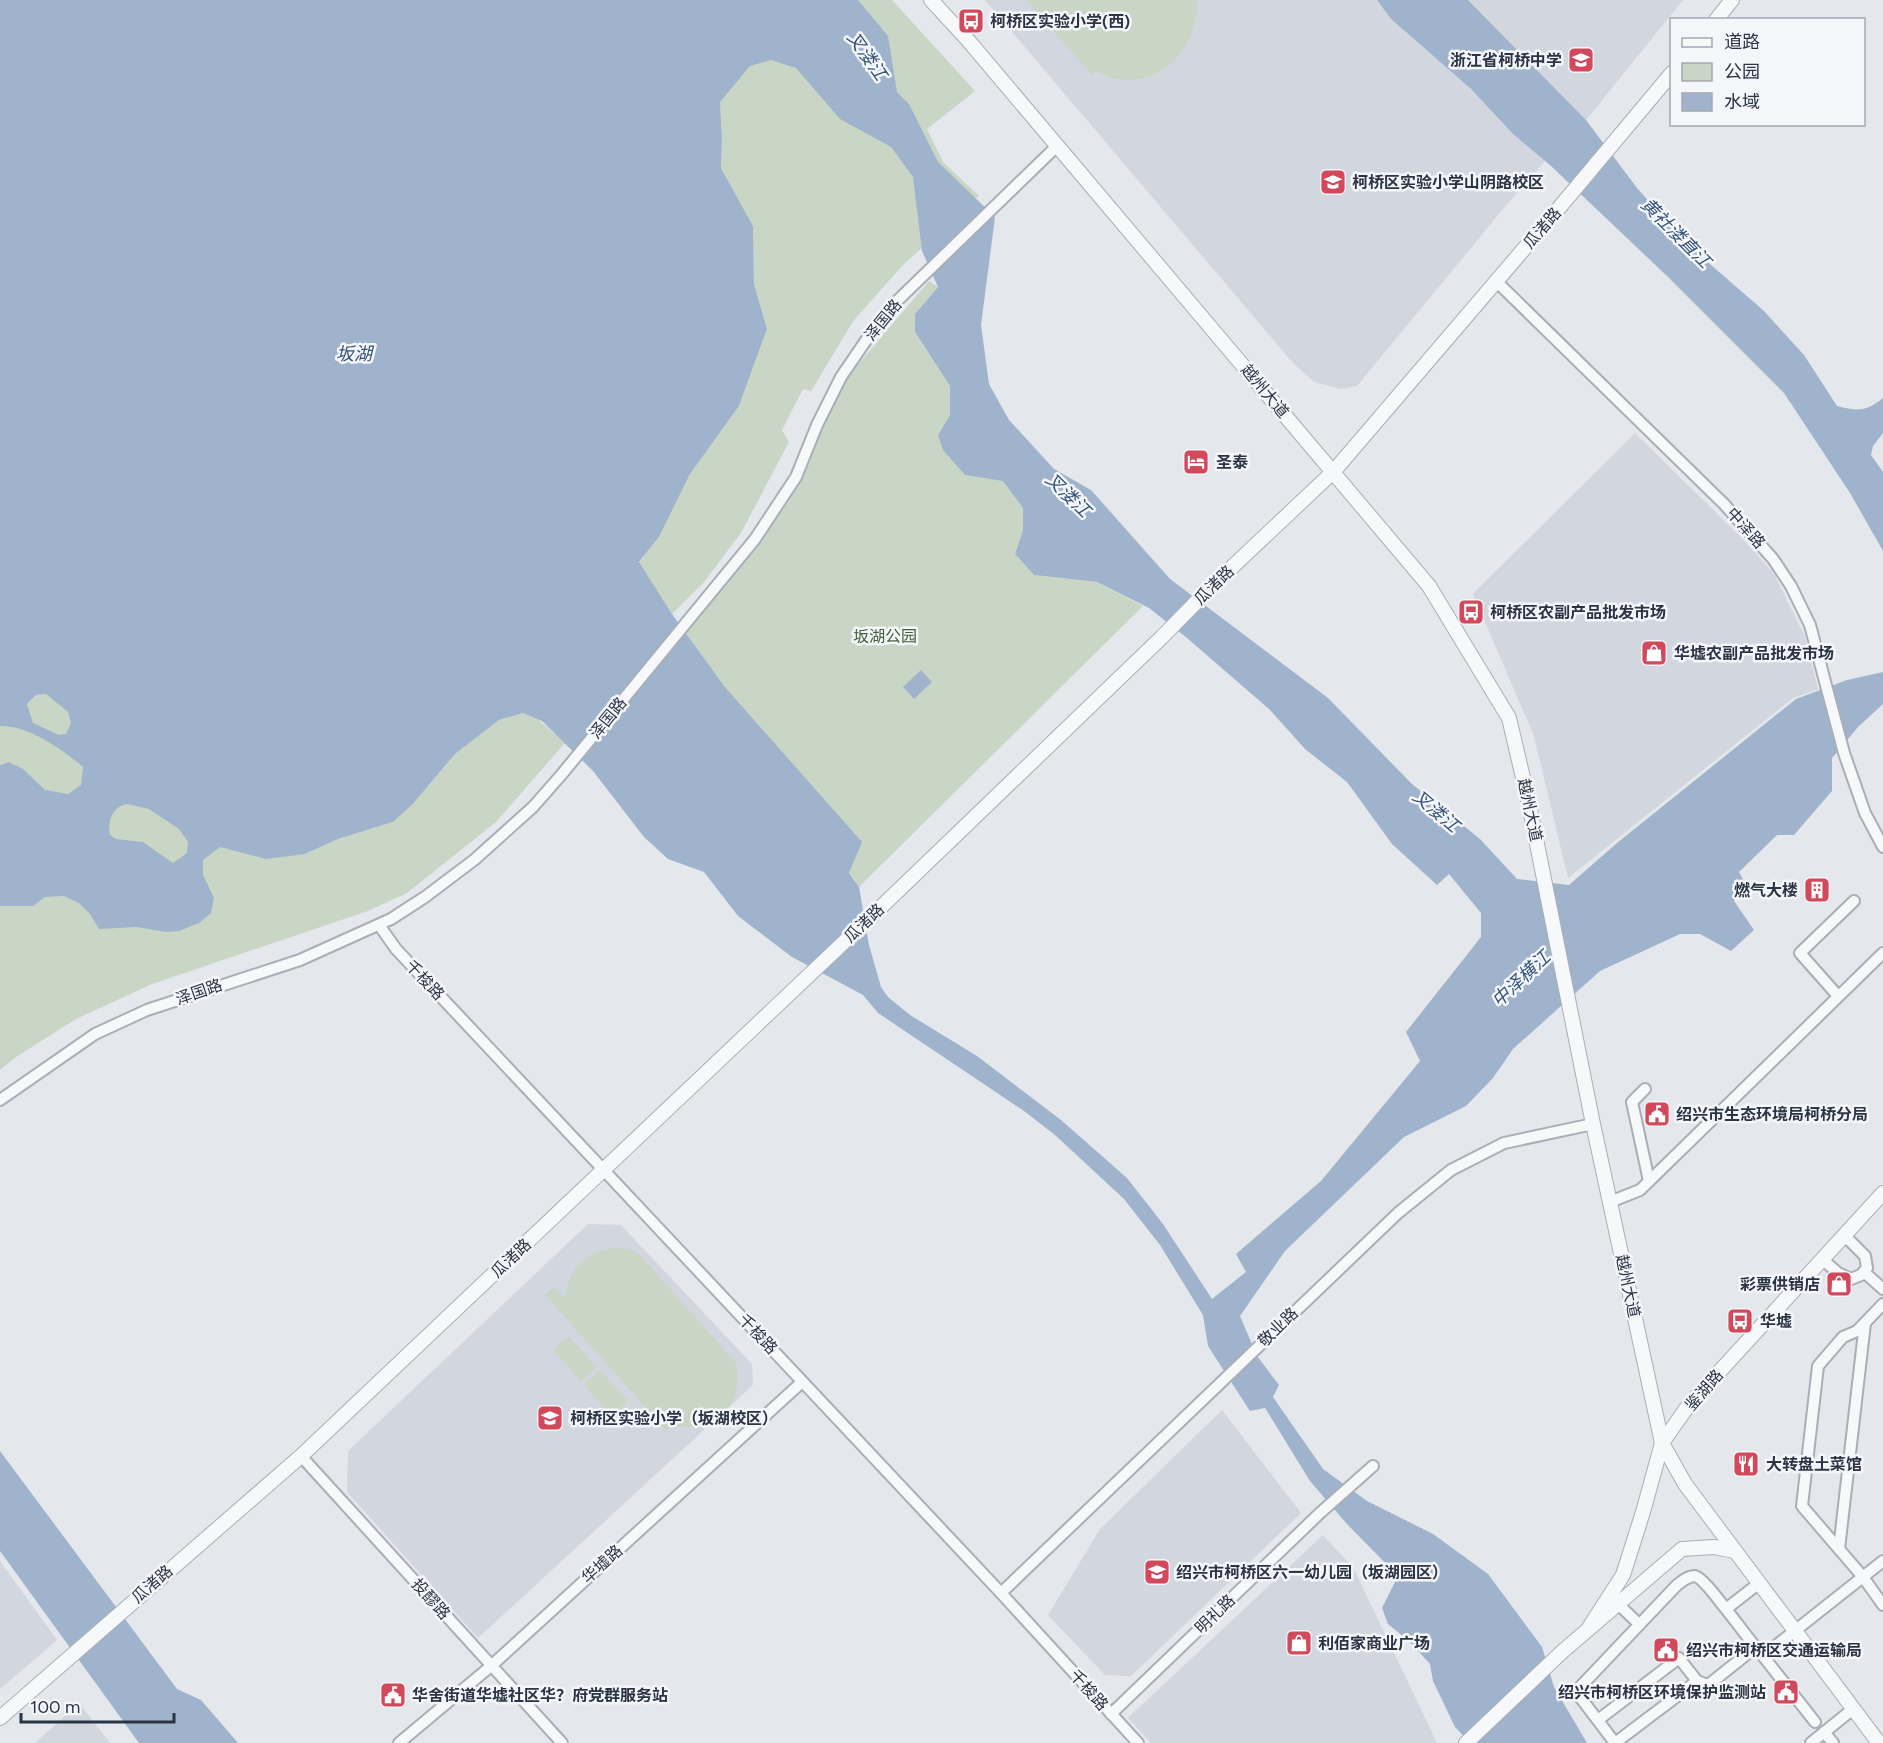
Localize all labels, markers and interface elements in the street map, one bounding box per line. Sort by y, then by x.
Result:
bus stop icon: 柯桥区实验小学(西) [956,6,986,36]
place label: 柯桥区实验小学(西) [990,12,1130,31]
legend [1670,18,1865,126]
water label: 叉溇江 [843,28,893,86]
text: 道路 [1724,31,1760,53]
school or university icon: 浙江省柯桥中学 [1566,45,1596,75]
place label: 浙江省柯桥中学 [1450,51,1562,70]
text: 公园 [1724,61,1760,83]
text: 水域 [1724,91,1760,113]
school or university icon: 柯桥区实验小学山阴路校区 [1318,167,1348,197]
place label: 柯桥区实验小学山阴路校区 [1352,173,1544,192]
water label: 黄社溇直江 [1636,193,1717,274]
street label: 瓜渚路 [1519,204,1565,252]
street label: 泽国路 [861,295,905,345]
water label: 坂湖 [336,343,375,365]
street label: 越州大道 [1237,360,1293,422]
hotel icon: 圣泰 [1181,447,1211,477]
place label: 圣泰 [1216,453,1248,472]
water label: 叉溇江 [1041,468,1097,523]
street label: 中泽路 [1723,504,1769,552]
street label: 瓜渚路 [1190,561,1238,609]
bus stop icon: 柯桥区农副产品批发市场 [1456,597,1486,627]
place label: 柯桥区农副产品批发市场 [1490,603,1666,622]
park label: 坂湖公园 [853,627,917,646]
shop icon: 华墟农副产品批发市场 [1639,638,1669,668]
place label: 华墟农副产品批发市场 [1674,644,1834,663]
street label: 泽国路 [586,693,630,743]
street label: 越州大道 [1514,777,1546,843]
water label: 叉溇江 [1408,785,1465,838]
building icon: 燃气大楼 [1802,875,1832,905]
place label: 燃气大楼 [1734,881,1798,900]
street label: 瓜渚路 [840,900,888,946]
water label: 中泽横江 [1487,945,1556,1012]
street label: 千梭路 [402,956,448,1004]
street label: 泽国路 [173,975,225,1009]
public building icon: 绍兴市生态环境局柯桥分局 [1642,1099,1672,1129]
place label: 绍兴市生态环境局柯桥分局 [1676,1105,1868,1124]
street label: 瓜渚路 [487,1235,535,1281]
street label: 越州大道 [1612,1253,1644,1319]
shop icon: 彩票供销店 [1824,1269,1854,1299]
place label: 彩票供销店 [1740,1275,1820,1294]
street label: 敬业路 [1254,1303,1302,1351]
bus stop icon: 华墟 [1725,1306,1755,1336]
street label: 千梭路 [735,1310,781,1358]
place label: 华墟 [1760,1312,1792,1331]
street label: 鉴湖路 [1681,1366,1727,1414]
school or university icon: 柯桥区实验小学（坂湖校区） [535,1403,565,1433]
place label: 柯桥区实验小学（坂湖校区） [570,1409,778,1428]
restaurant icon: 大转盘土菜馆 [1731,1449,1761,1479]
place label: 大转盘土菜馆 [1766,1455,1862,1474]
street label: 华墟路 [578,1541,626,1587]
school or university icon: 绍兴市柯桥区六一幼儿园（坂湖园区） [1142,1557,1172,1587]
street label: 瓜渚路 [128,1561,176,1607]
place label: 绍兴市柯桥区六一幼儿园（坂湖园区） [1176,1563,1448,1582]
street label: 投醪路 [408,1575,454,1623]
street label: 明礼路 [1191,1590,1239,1638]
shop icon: 利佰家商业广场 [1284,1628,1314,1658]
place label: 利佰家商业广场 [1318,1634,1430,1653]
public building icon: 绍兴市柯桥区交通运输局 [1651,1635,1681,1665]
place label: 绍兴市柯桥区交通运输局 [1686,1641,1862,1660]
street label: 千梭路 [1066,1666,1112,1714]
public building icon: 绍兴市柯桥区环境保护监测站 [1771,1677,1801,1707]
public building icon: 华舍街道华墟社区华？府党群服务站 [378,1680,408,1710]
place label: 绍兴市柯桥区环境保护监测站 [1558,1683,1766,1702]
scale bar [21,1686,174,1724]
place label: 华舍街道华墟社区华？府党群服务站 [412,1686,668,1705]
text: 100 m [30,1696,80,1718]

